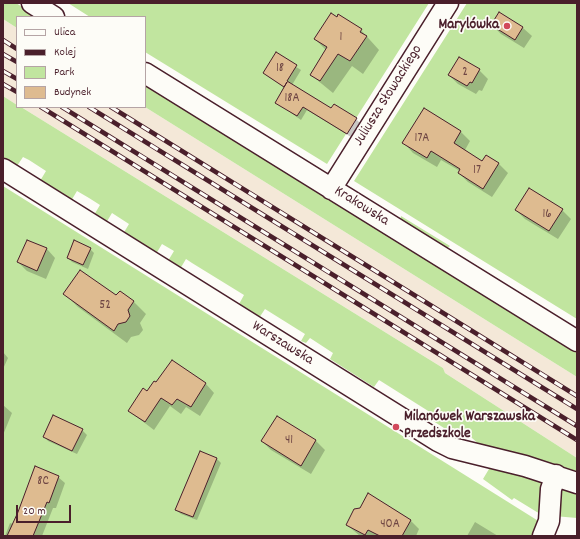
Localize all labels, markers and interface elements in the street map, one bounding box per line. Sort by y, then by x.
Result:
legend [16,16,146,108]
place label: Marylówka [438,17,499,35]
marker: Marylówka [502,21,512,31]
text: Ulica [54,24,75,41]
house number: 1 [340,30,342,46]
street label: Juliusza Słowackiego [351,42,427,150]
text: Kolej [54,44,76,61]
house number: 18 [276,61,284,77]
text: Park [54,64,74,81]
house number: 2 [462,65,468,81]
text: Budynek [54,84,91,101]
house number: 18A [284,91,300,107]
house number: 17A [415,131,429,147]
house number: 17 [473,163,481,179]
street label: Krakowska [330,183,392,231]
house number: 16 [542,207,552,223]
house number: 52 [99,298,111,314]
street label: Warszawska [248,318,316,370]
place label: Milanówek Warszawska Przedszkole [404,409,535,444]
marker: Milanówek Warszawska Przedszkole [391,422,401,432]
house number: 41 [285,433,293,449]
house number: 8C [37,474,49,490]
scale bar [18,497,73,523]
text: 20 m [23,503,46,520]
house number: 40A [380,517,400,533]

